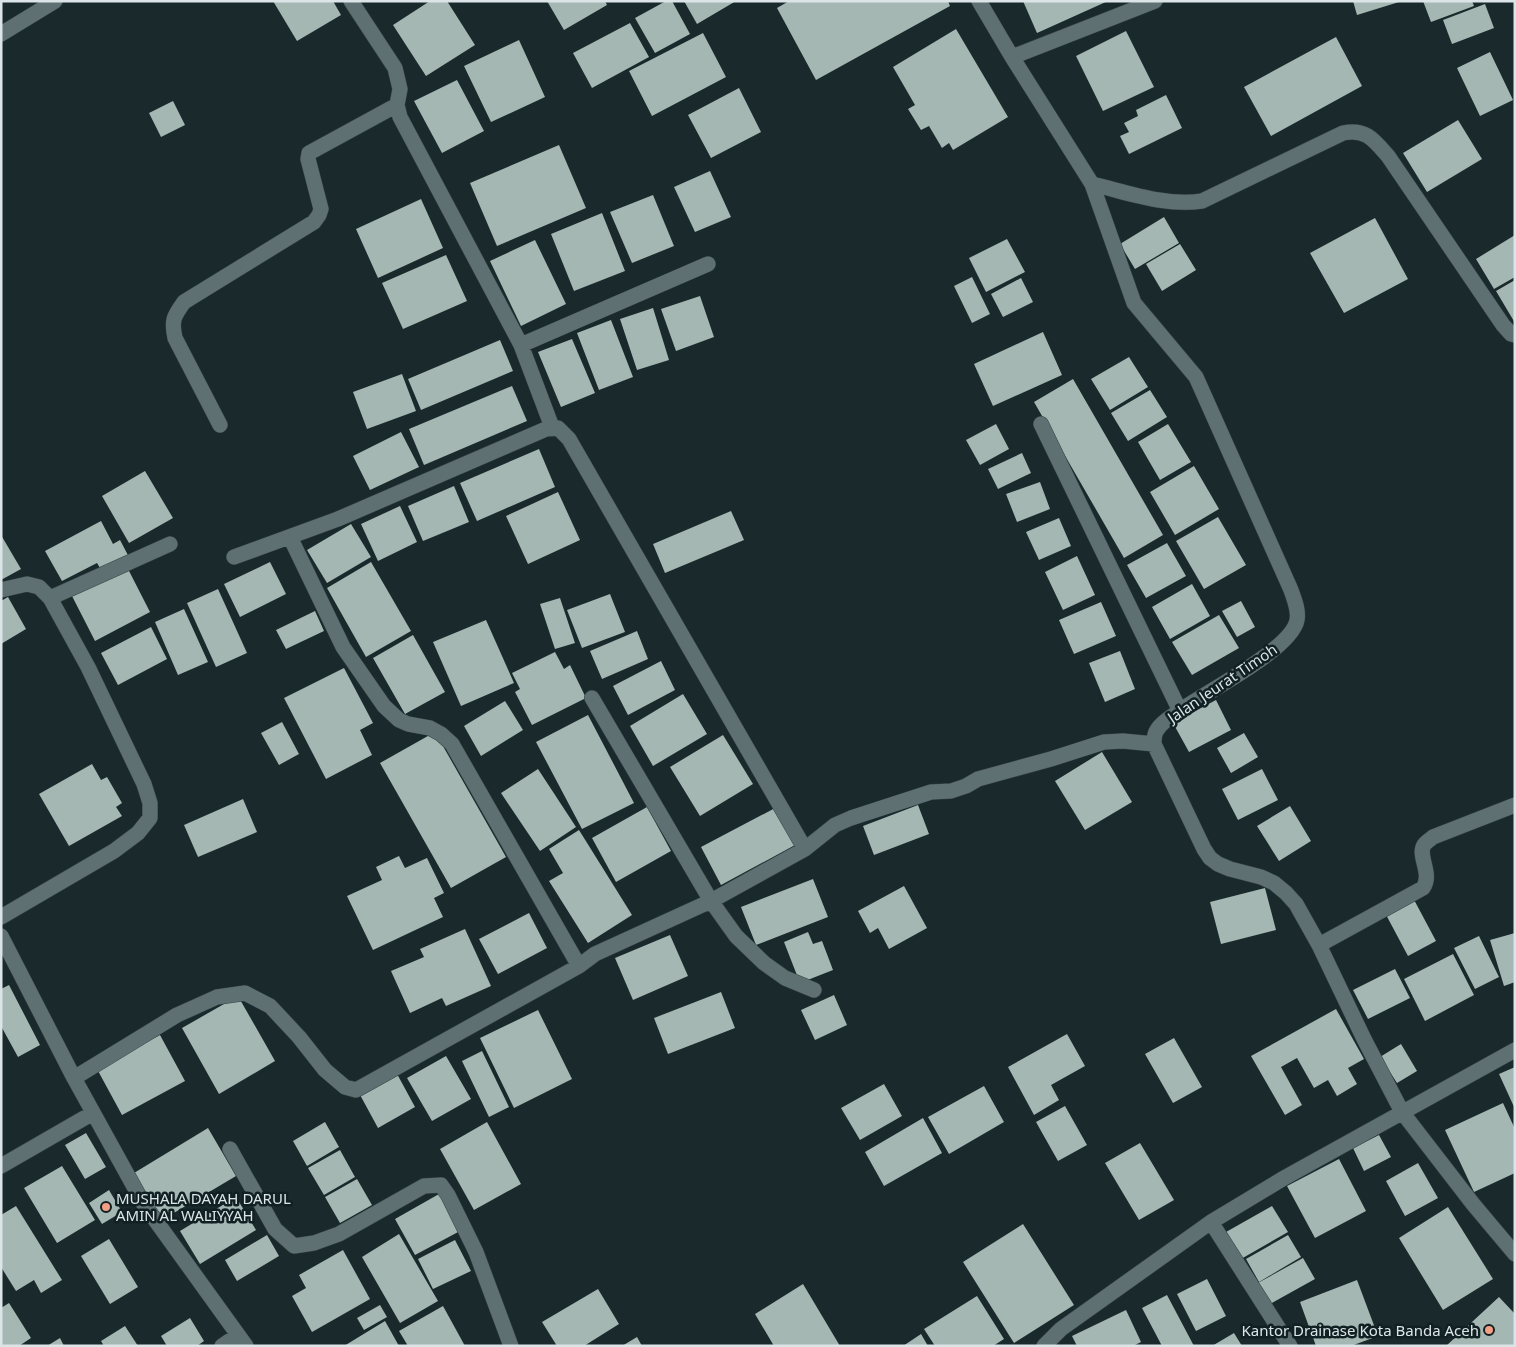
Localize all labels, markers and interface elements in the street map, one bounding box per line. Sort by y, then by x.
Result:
street label: Jalan Jeurat Timoh [1162,639,1281,728]
place label: MUSHALA DAYAH DARUL AMIN AL WALIYYAH [116,1188,291,1225]
marker: MUSHALA DAYAH DARUL AMIN AL WALIYYAH [100,1201,112,1213]
place label: Kantor Drainase Kota Banda Aceh [1242,1320,1479,1340]
marker: Kantor Drainase Kota Banda Aceh [1483,1324,1495,1336]

